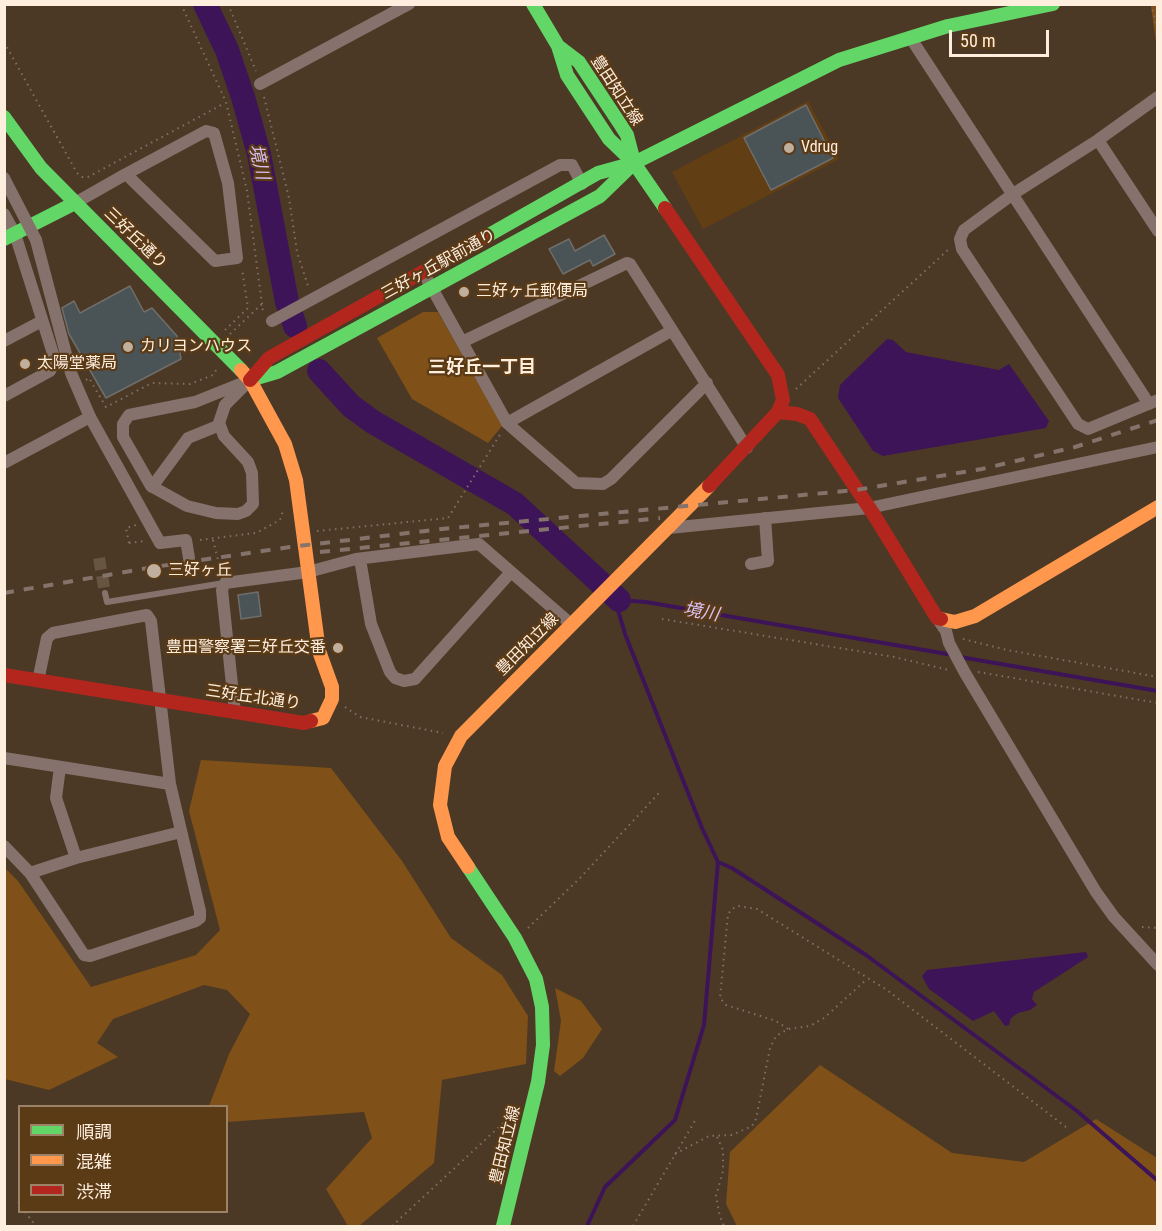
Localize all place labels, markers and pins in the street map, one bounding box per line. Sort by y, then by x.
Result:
place label: Vdrug [801,138,838,158]
marker: Vdrug [782,141,796,155]
place label: 三好ヶ丘郵便局 [476,282,588,302]
marker: 三好ヶ丘郵便局 [457,285,471,299]
place label: カリヨンハウス [140,337,252,357]
marker: カリヨンハウス [121,340,135,354]
place label: 太陽堂薬局 [37,354,117,374]
marker: 太陽堂薬局 [18,357,32,371]
place label: 三好ヶ丘 [168,561,232,581]
marker: 三好ヶ丘 [145,562,163,580]
place label: 豊田警察署三好丘交番 [166,638,326,658]
marker: 豊田警察署三好丘交番 [331,641,345,655]

